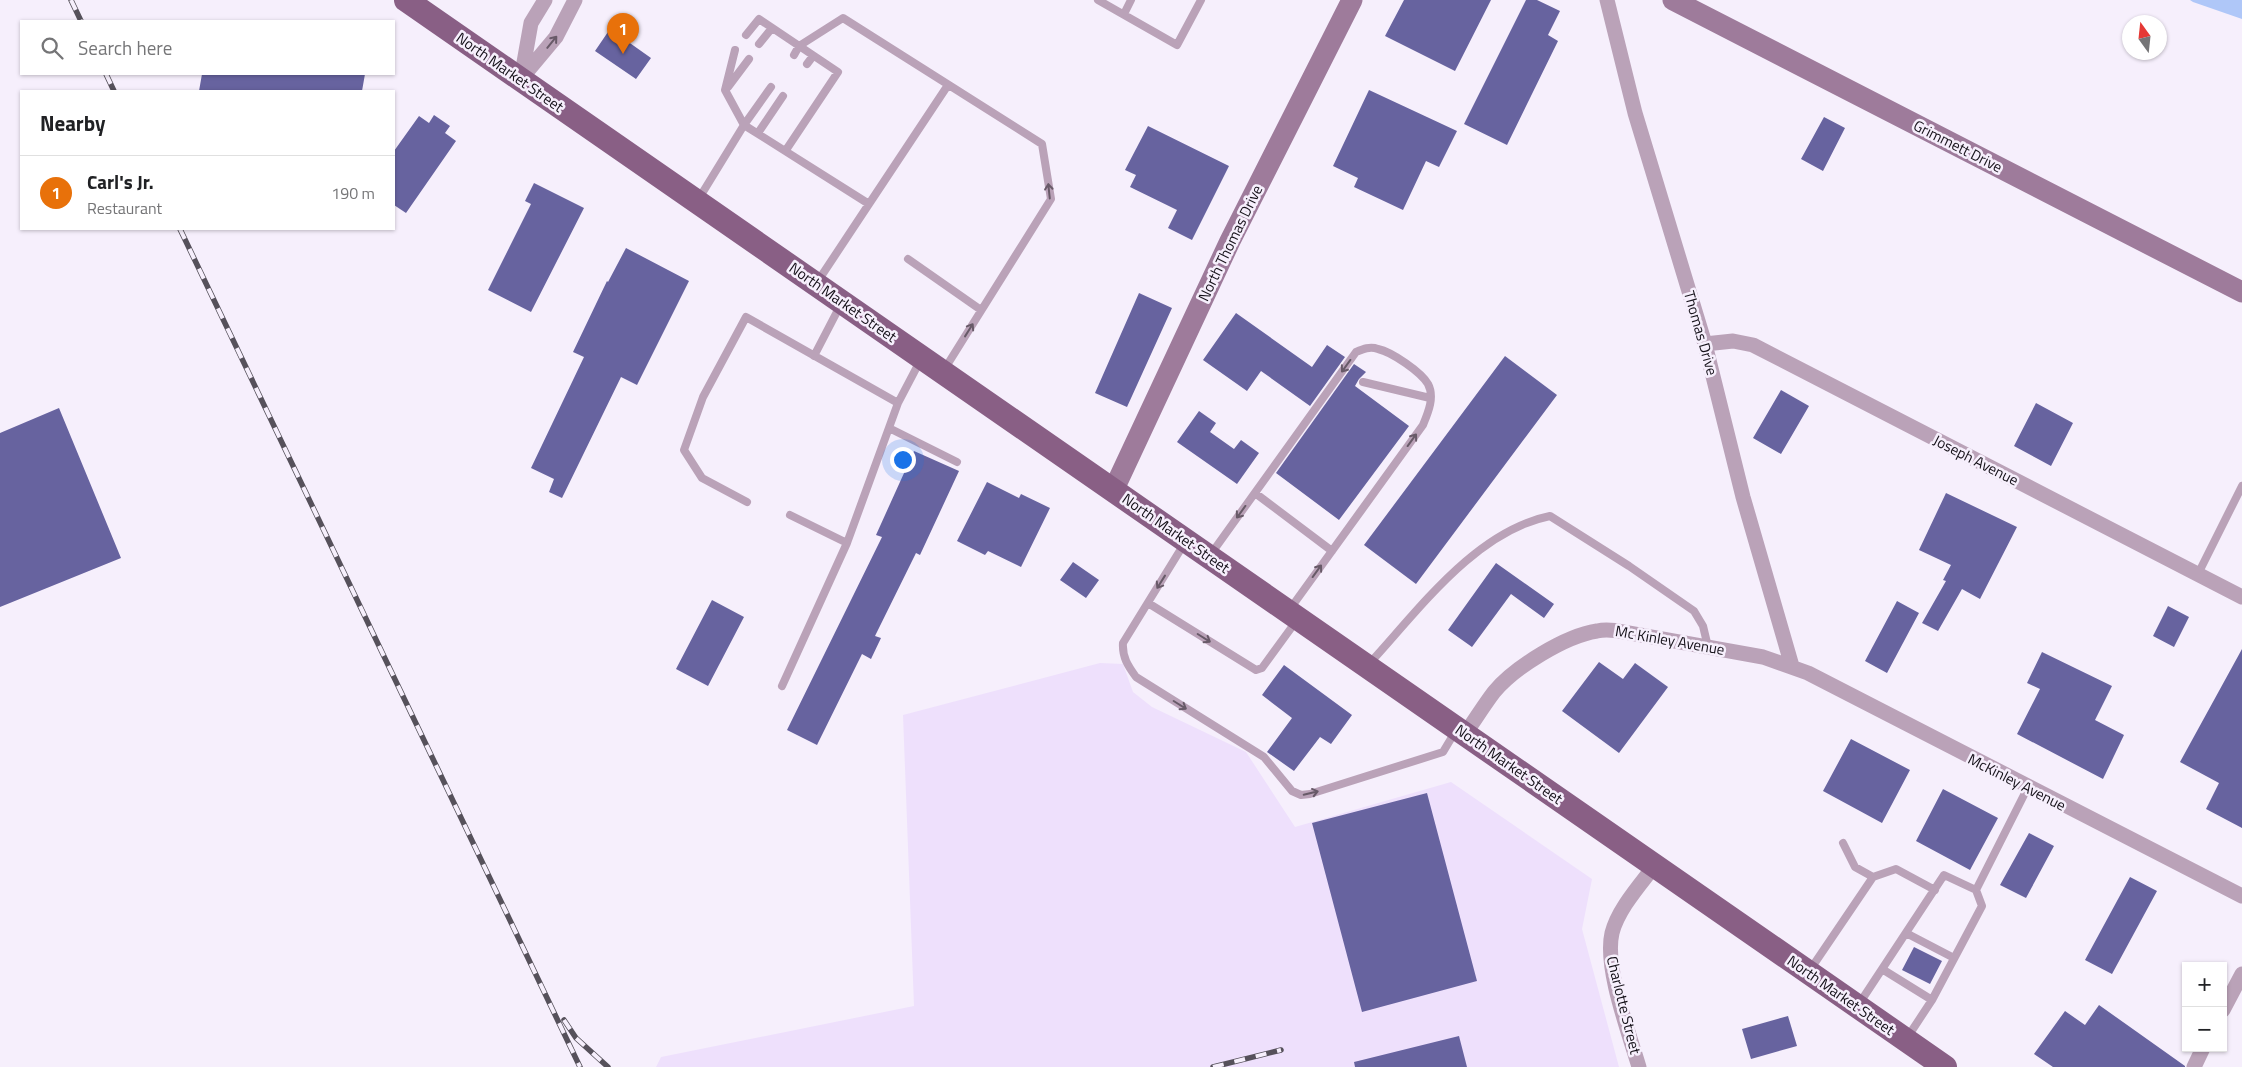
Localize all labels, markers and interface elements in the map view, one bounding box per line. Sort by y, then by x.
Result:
pin: 1 [607,13,639,54]
north arrow [2122,15,2167,60]
search box [20,20,395,75]
street label: North Market Street [451,26,569,118]
text: Search here [78,33,172,62]
icon: search [38,34,66,62]
one-way arrow [546,36,557,49]
text: Nearby [40,107,105,139]
street label: Grimmett Drive [1910,114,2006,178]
text: Carl's Jr. [87,167,154,196]
text: 1 [52,181,60,205]
text: 190 m [331,181,375,205]
street label: North Thomas Drive [1192,181,1268,305]
one-way arrow [1045,184,1054,200]
text: Restaurant [87,196,162,220]
street label: North Market Street [784,256,902,348]
street label: Thomas Drive [1678,288,1724,378]
one-way arrow [964,324,974,338]
one-way arrow [1341,358,1351,372]
street label: Joseph Avenue [1929,429,2023,491]
one-way arrow [1407,434,1418,447]
your location [890,447,916,473]
street label: North Market Street [1117,487,1235,579]
one-way arrow [1236,505,1247,518]
one-way arrow [1312,565,1322,579]
one-way arrow [1156,574,1166,588]
street label: Mc Kinley Avenue [1614,619,1726,661]
one-way arrow [1197,633,1211,643]
one-way arrow [1173,701,1187,711]
street label: North Market Street [1450,718,1568,810]
street label: McKinley Avenue [1964,747,2070,817]
one-way arrow [1303,788,1319,797]
street label: North Market Street [1782,949,1900,1041]
street label: Charlotte Street [1601,954,1647,1057]
map controls [2182,962,2227,1052]
button: + [2182,962,2227,1007]
button: − [2182,1007,2227,1052]

